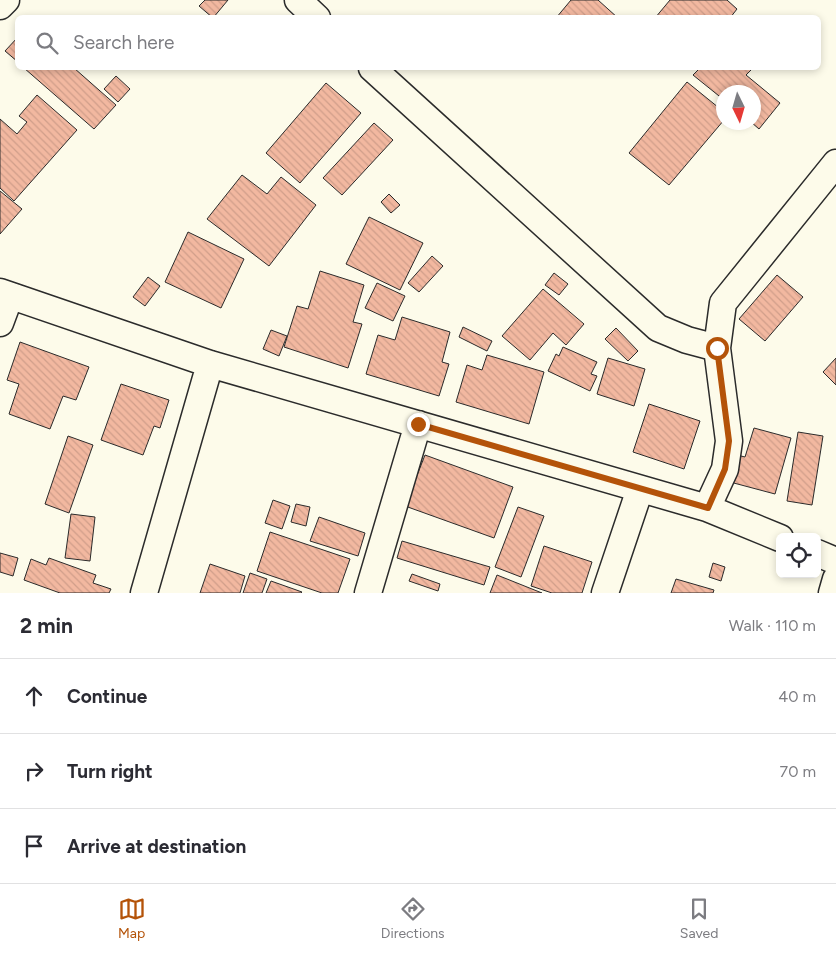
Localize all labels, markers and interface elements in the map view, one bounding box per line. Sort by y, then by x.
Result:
search box [15,15,821,70]
icon: search [33,29,61,57]
text: Search here [73,31,175,54]
north arrow [716,85,761,130]
route start [706,337,729,360]
route end [407,413,430,436]
map controls [776,533,821,578]
button: locate [776,533,821,578]
text: 2 min [20,613,73,638]
text: Walk · 110 m [729,616,816,635]
icon: ahead [20,682,48,710]
text: Continue [67,685,147,708]
text: 40 m [778,687,816,706]
icon: right [20,757,48,785]
text: Turn right [67,760,153,783]
text: 70 m [780,762,816,781]
icon: arrive [20,832,48,860]
text: Arrive at destination [67,835,246,858]
tab: Map [118,895,146,942]
tab: Directions [381,895,445,942]
tab: Saved [680,895,718,942]

